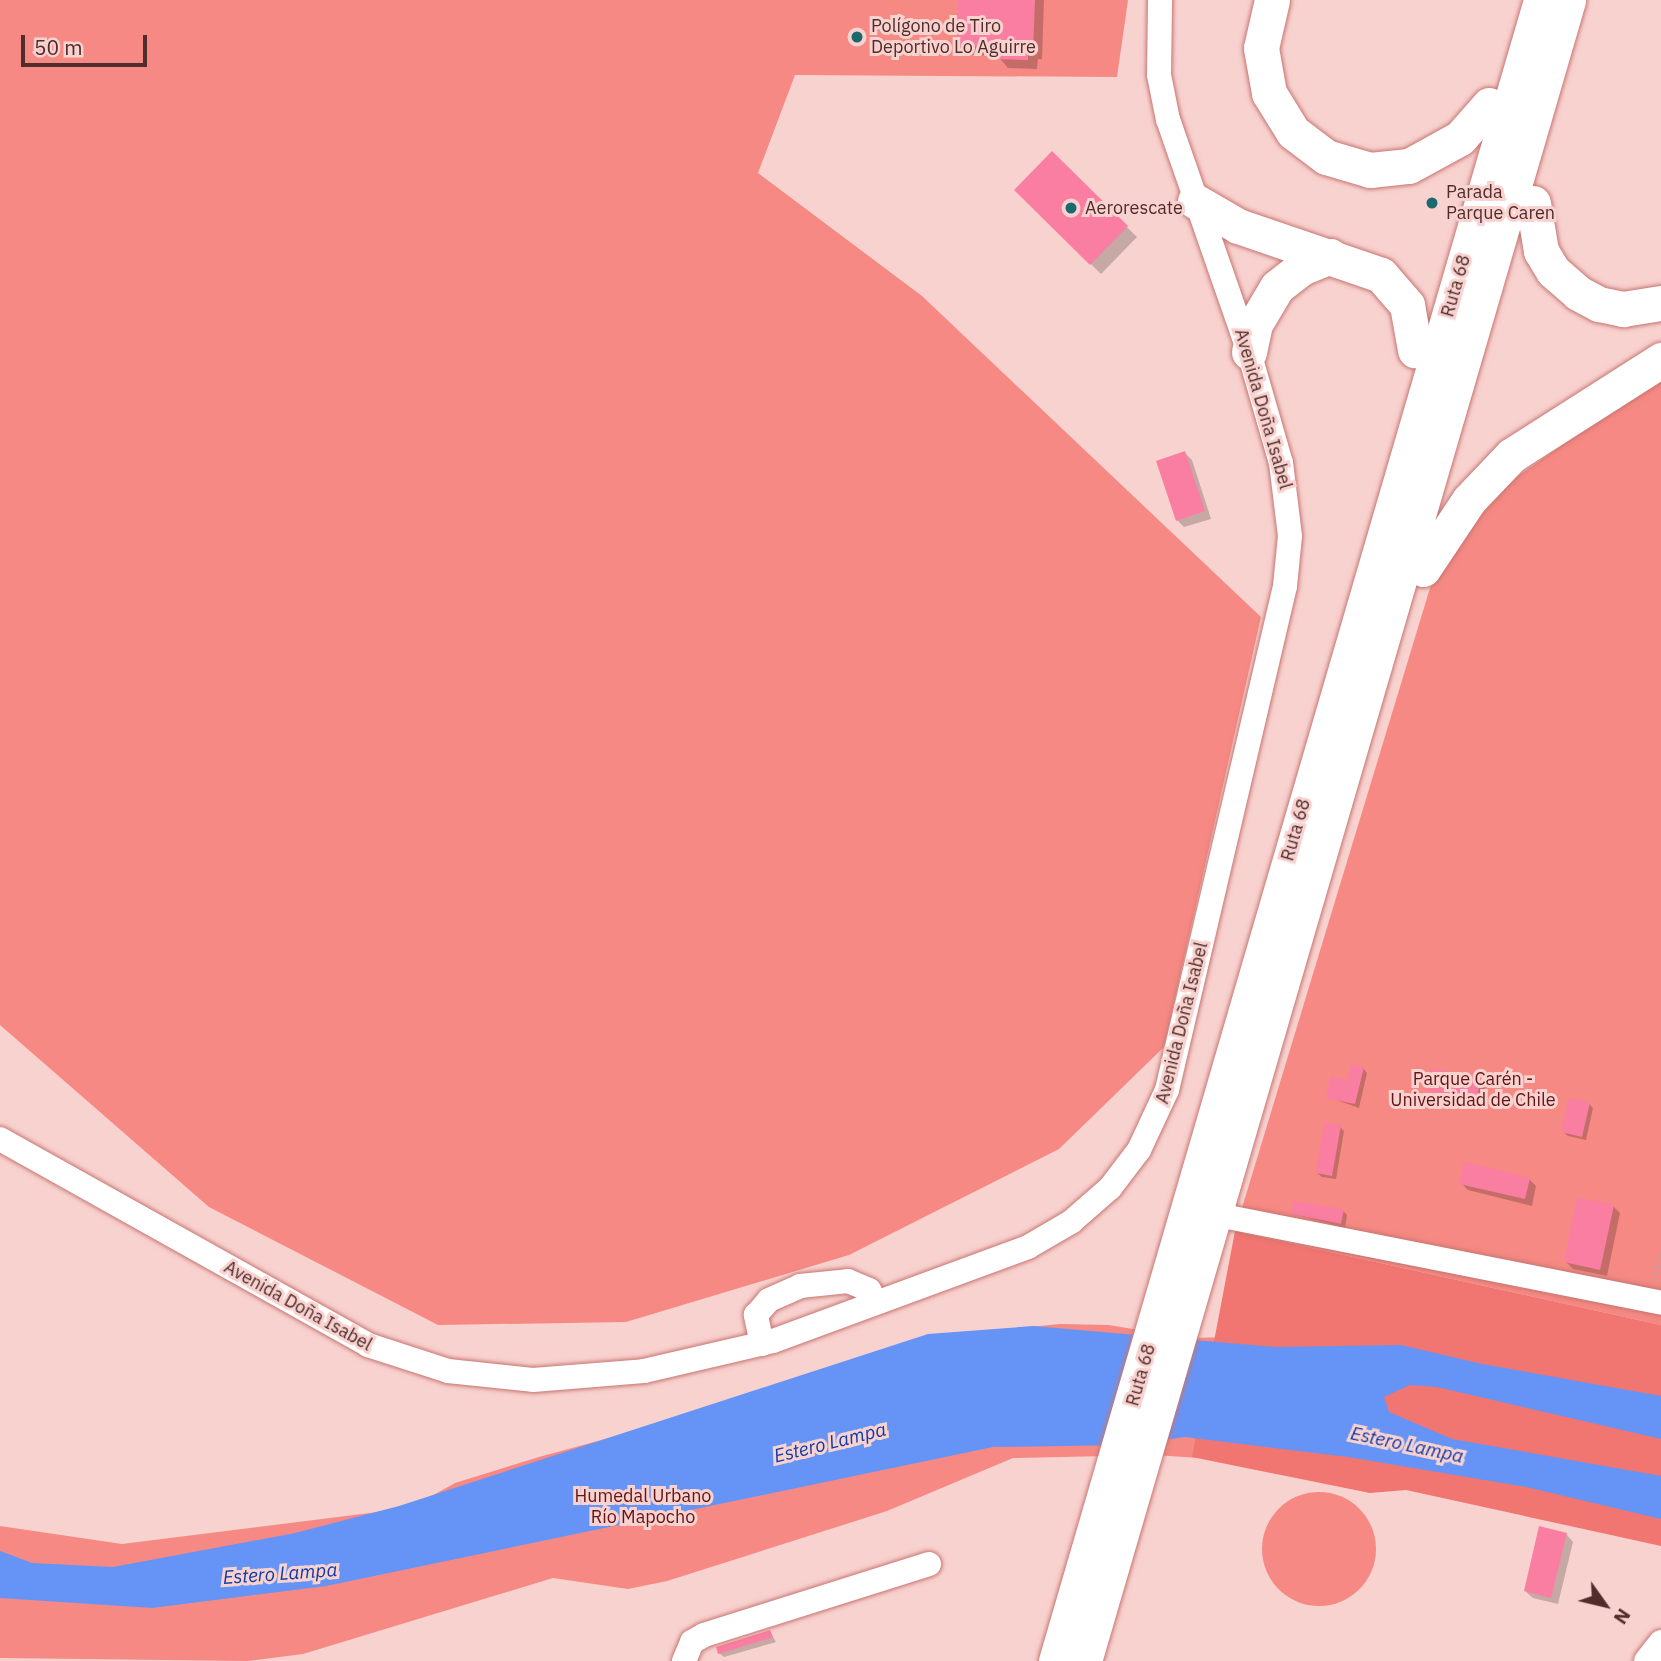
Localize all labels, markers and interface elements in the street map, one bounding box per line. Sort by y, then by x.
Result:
place label: Polígono de Tiro Deportivo Lo Aguirre [871,16,1036,58]
scale bar [24,21,150,65]
marker: Polígono de Tiro Deportivo Lo Aguirre [849,29,865,45]
text: 50 m [34,33,83,61]
place label: Parada Parque Caren [1446,182,1555,224]
marker: Parada Parque Caren [1424,195,1440,211]
place label: Aerorescate [1085,197,1183,219]
marker: Aerorescate [1063,200,1079,216]
street label: Ruta 68 [1437,252,1475,320]
street label: Avenida Doña Isabel [1230,326,1296,492]
street label: Ruta 68 [1277,796,1315,864]
street label: Avenida Doña Isabel [1151,940,1213,1106]
park label: Parque Carén - Universidad de Chile [1390,1069,1556,1112]
street label: Avenida Doña Isabel [220,1256,376,1356]
street label: Ruta 68 [1122,1341,1160,1409]
water label: Estero Lampa [772,1418,888,1468]
water label: Estero Lampa [1348,1422,1466,1468]
park label: Humedal Urbano Río Mapocho [575,1486,711,1528]
water label: Estero Lampa [222,1559,338,1589]
north arrow [1570,1570,1640,1640]
text: N [1609,1604,1636,1629]

